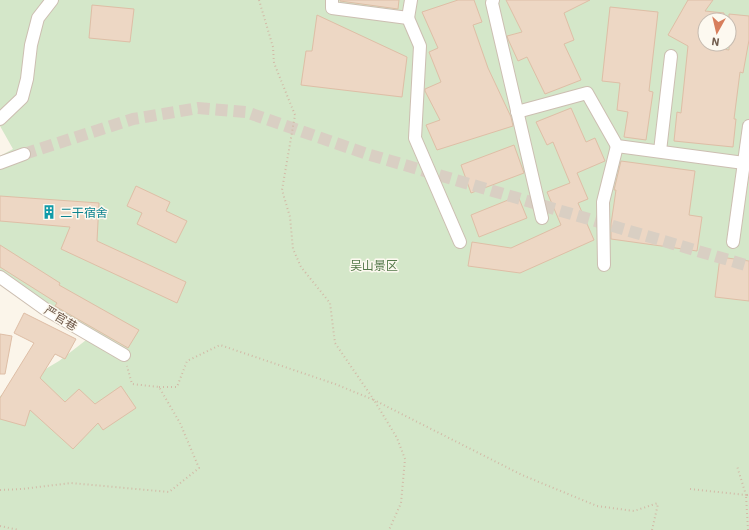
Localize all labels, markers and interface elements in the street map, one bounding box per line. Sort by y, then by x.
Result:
north arrow [697,12,737,52]
text: N [711,34,721,49]
building icon: 二干宿舍 [41,204,57,220]
place label: 二干宿舍 [60,205,108,220]
park label: 吴山景区 [350,258,398,273]
street label: 严官巷 [42,302,80,334]

